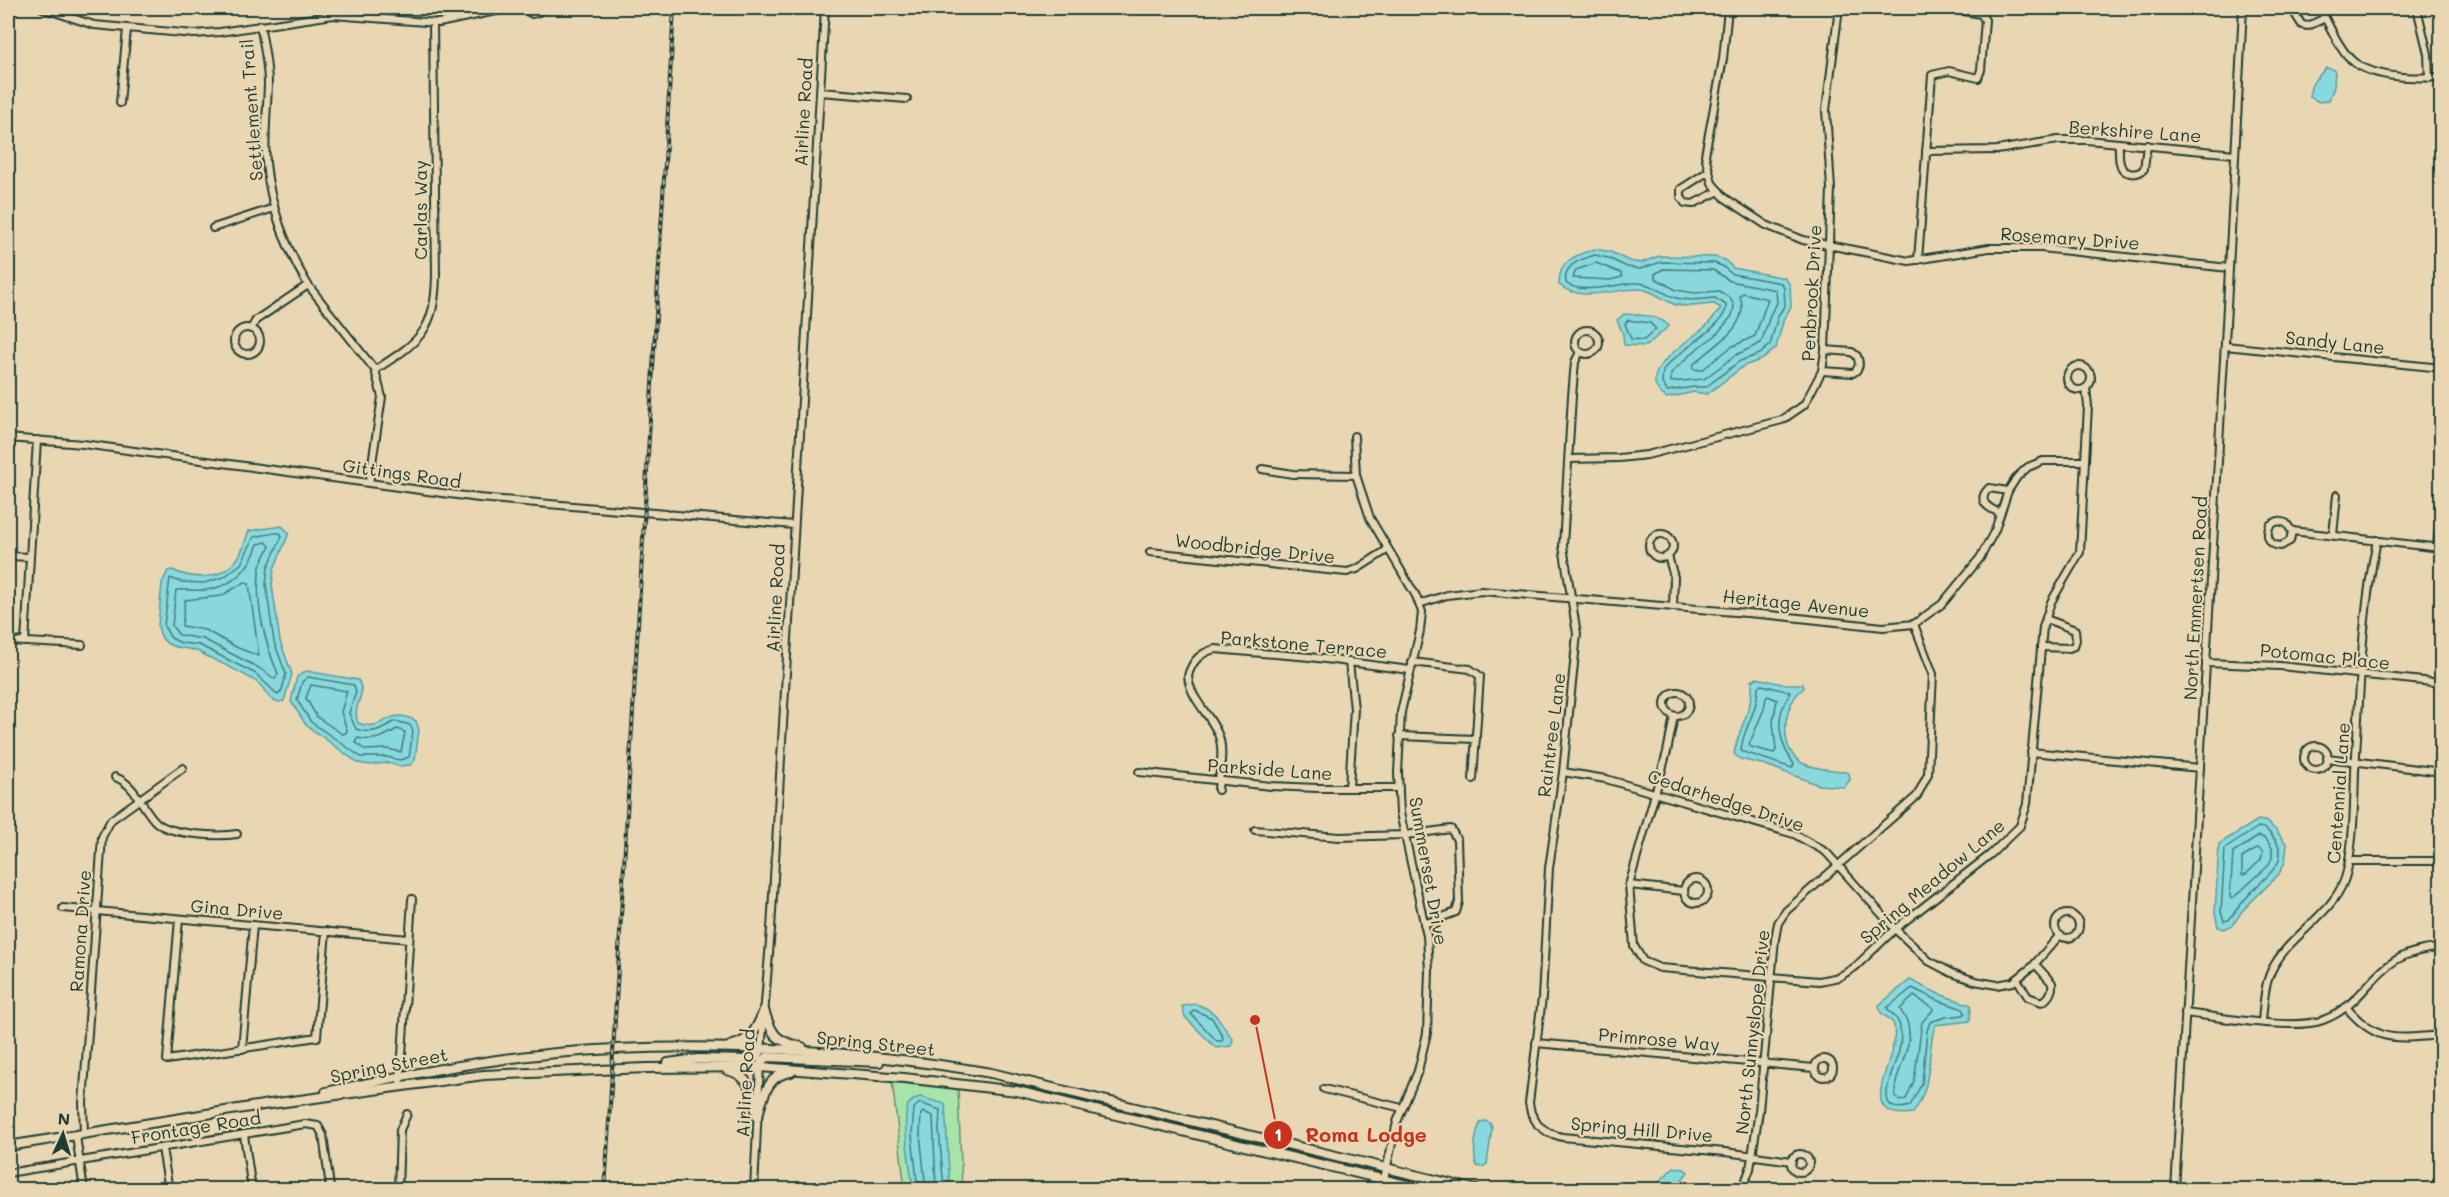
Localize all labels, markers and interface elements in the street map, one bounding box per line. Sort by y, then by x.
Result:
street label: Settlement Trail [234,38,268,182]
street label: Airline Road [788,57,818,167]
street label: Berkshire Lane [2068,114,2202,148]
street label: Carlas Way [408,160,432,260]
street label: Rosemary Drive [2000,221,2140,255]
street label: Penbrook Drive [1795,224,1827,362]
street label: Sandy Lane [2284,325,2386,359]
street label: Gittings Road [341,453,463,493]
street label: North Emmertsen Road [2178,495,2212,701]
street label: Woodbridge Drive [1174,528,1336,568]
street label: Airline Road [760,543,790,653]
street label: Heritage Avenue [1722,583,1870,623]
street label: Parkstone Terrace [1220,625,1388,663]
street label: Potomac Place [2259,637,2391,675]
street label: Raintree Lane [1531,671,1571,799]
street label: Centennial Lane [2321,721,2355,865]
street label: Parkside Lane [1207,753,1333,785]
street label: Cedarhedge Drive [1645,763,1807,837]
street label: Summerset Drive [1404,795,1454,947]
street label: Spring Meadow Lane [1854,813,2010,949]
street label: Ramona Drive [64,869,96,993]
street label: Gina Drive [189,893,285,925]
street label: North Sunnyslope Drive [1729,928,1775,1136]
street label: Primrose Way [1597,1022,1721,1056]
street label: Spring Street [815,1025,937,1061]
street label: Airline Road [730,1028,760,1138]
street label: Spring Street [328,1042,450,1088]
north arrow [33,1104,93,1164]
street label: Frontage Road [129,1105,263,1149]
text: N [57,1108,71,1129]
street label: Spring Hill Drive [1570,1111,1714,1147]
callout: Roma Lodge [1263,1116,1439,1154]
text: Roma Lodge [1305,1121,1427,1147]
text: 1 [1274,1122,1282,1146]

